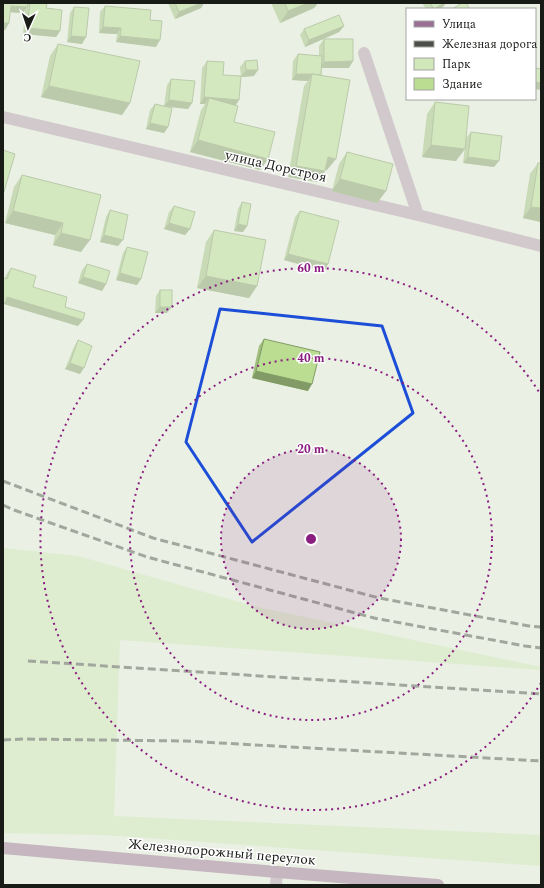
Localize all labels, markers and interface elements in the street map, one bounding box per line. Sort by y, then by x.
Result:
north arrow [8,8,48,48]
legend [406,8,536,100]
text: Улица [442,15,476,34]
text: С [23,29,32,46]
text: Железная дорога [442,35,537,54]
text: Парк [442,55,471,74]
text: Здание [442,75,482,94]
street label: улица Дорстроя [222,144,329,188]
text: 60 m [297,259,325,278]
text: 40 m [297,349,325,368]
text: 20 m [297,440,325,459]
centre of rings [304,532,318,546]
street label: Железнодорожный переулок [127,833,317,871]

